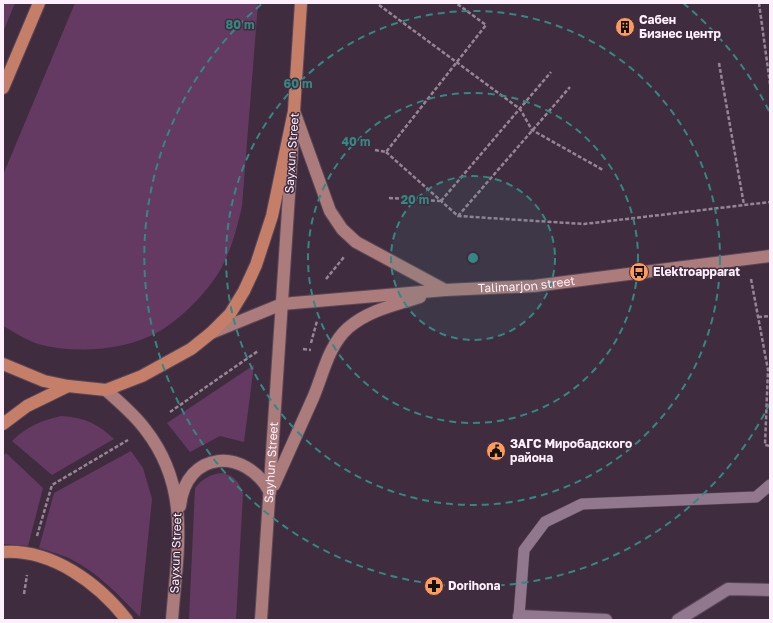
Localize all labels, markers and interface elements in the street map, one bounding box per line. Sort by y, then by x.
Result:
place label: Сабен Бизнес центр [639,12,722,41]
building icon: Сабен Бизнес центр [614,16,636,38]
text: 80 m [226,17,254,32]
text: 60 m [284,76,312,91]
street label: Sayxun Street [281,112,302,194]
text: 40 m [342,134,370,149]
text: 20 m [401,192,429,207]
centre of rings [466,251,480,265]
bus stop icon: Elektroapparat [628,261,650,283]
place label: Elektroapparat [653,264,740,279]
street label: Talimarjon street [477,273,576,296]
street label: Sayhun Street [261,421,281,504]
place label: ЗАГС Миробадского района [510,436,632,465]
public building icon: ЗАГС Миробадского района [485,440,507,462]
street label: Sayxun Street [167,512,184,594]
pharmacy icon: Dorihona [423,575,445,597]
place label: Dorihona [448,578,500,593]

